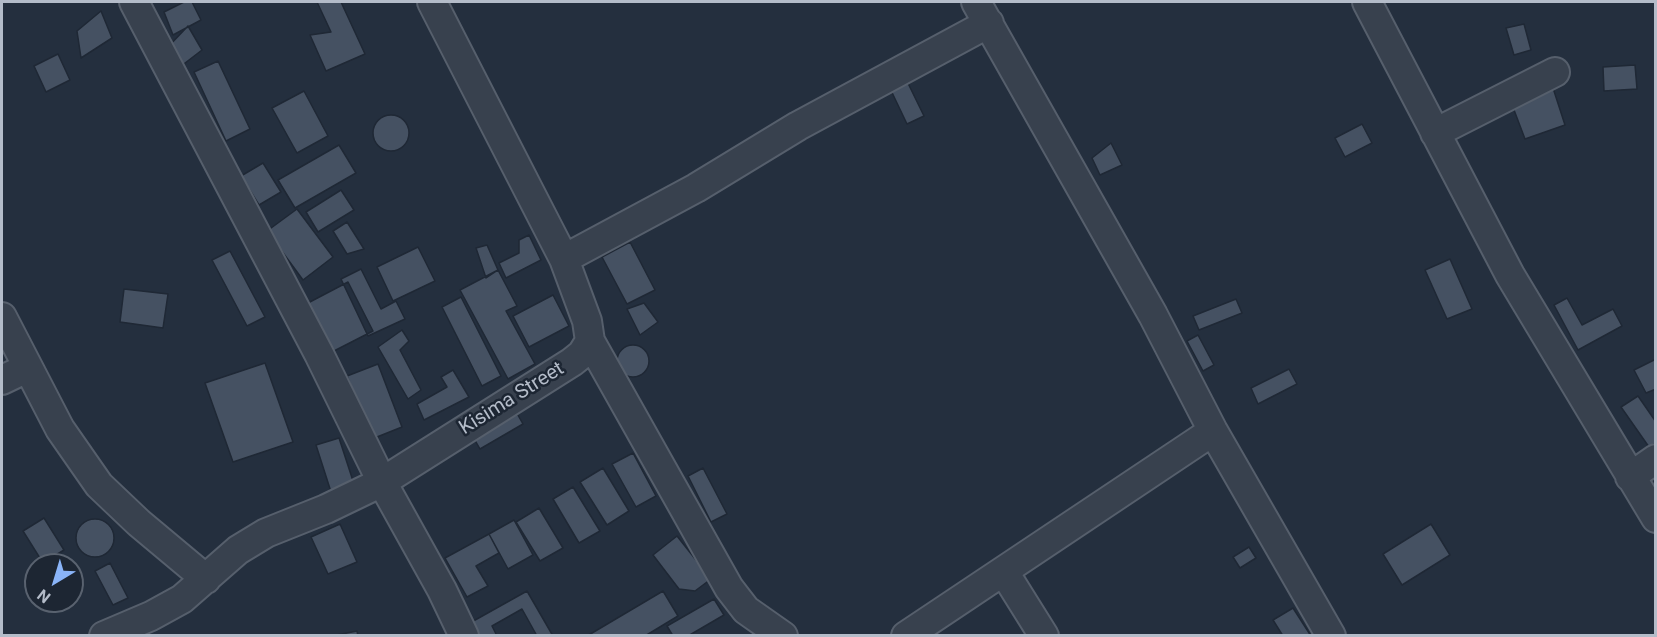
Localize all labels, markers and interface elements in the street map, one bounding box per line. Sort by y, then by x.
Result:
street label: Kisima Street [455,357,569,441]
north arrow [24,553,84,613]
text: N [34,585,54,607]

